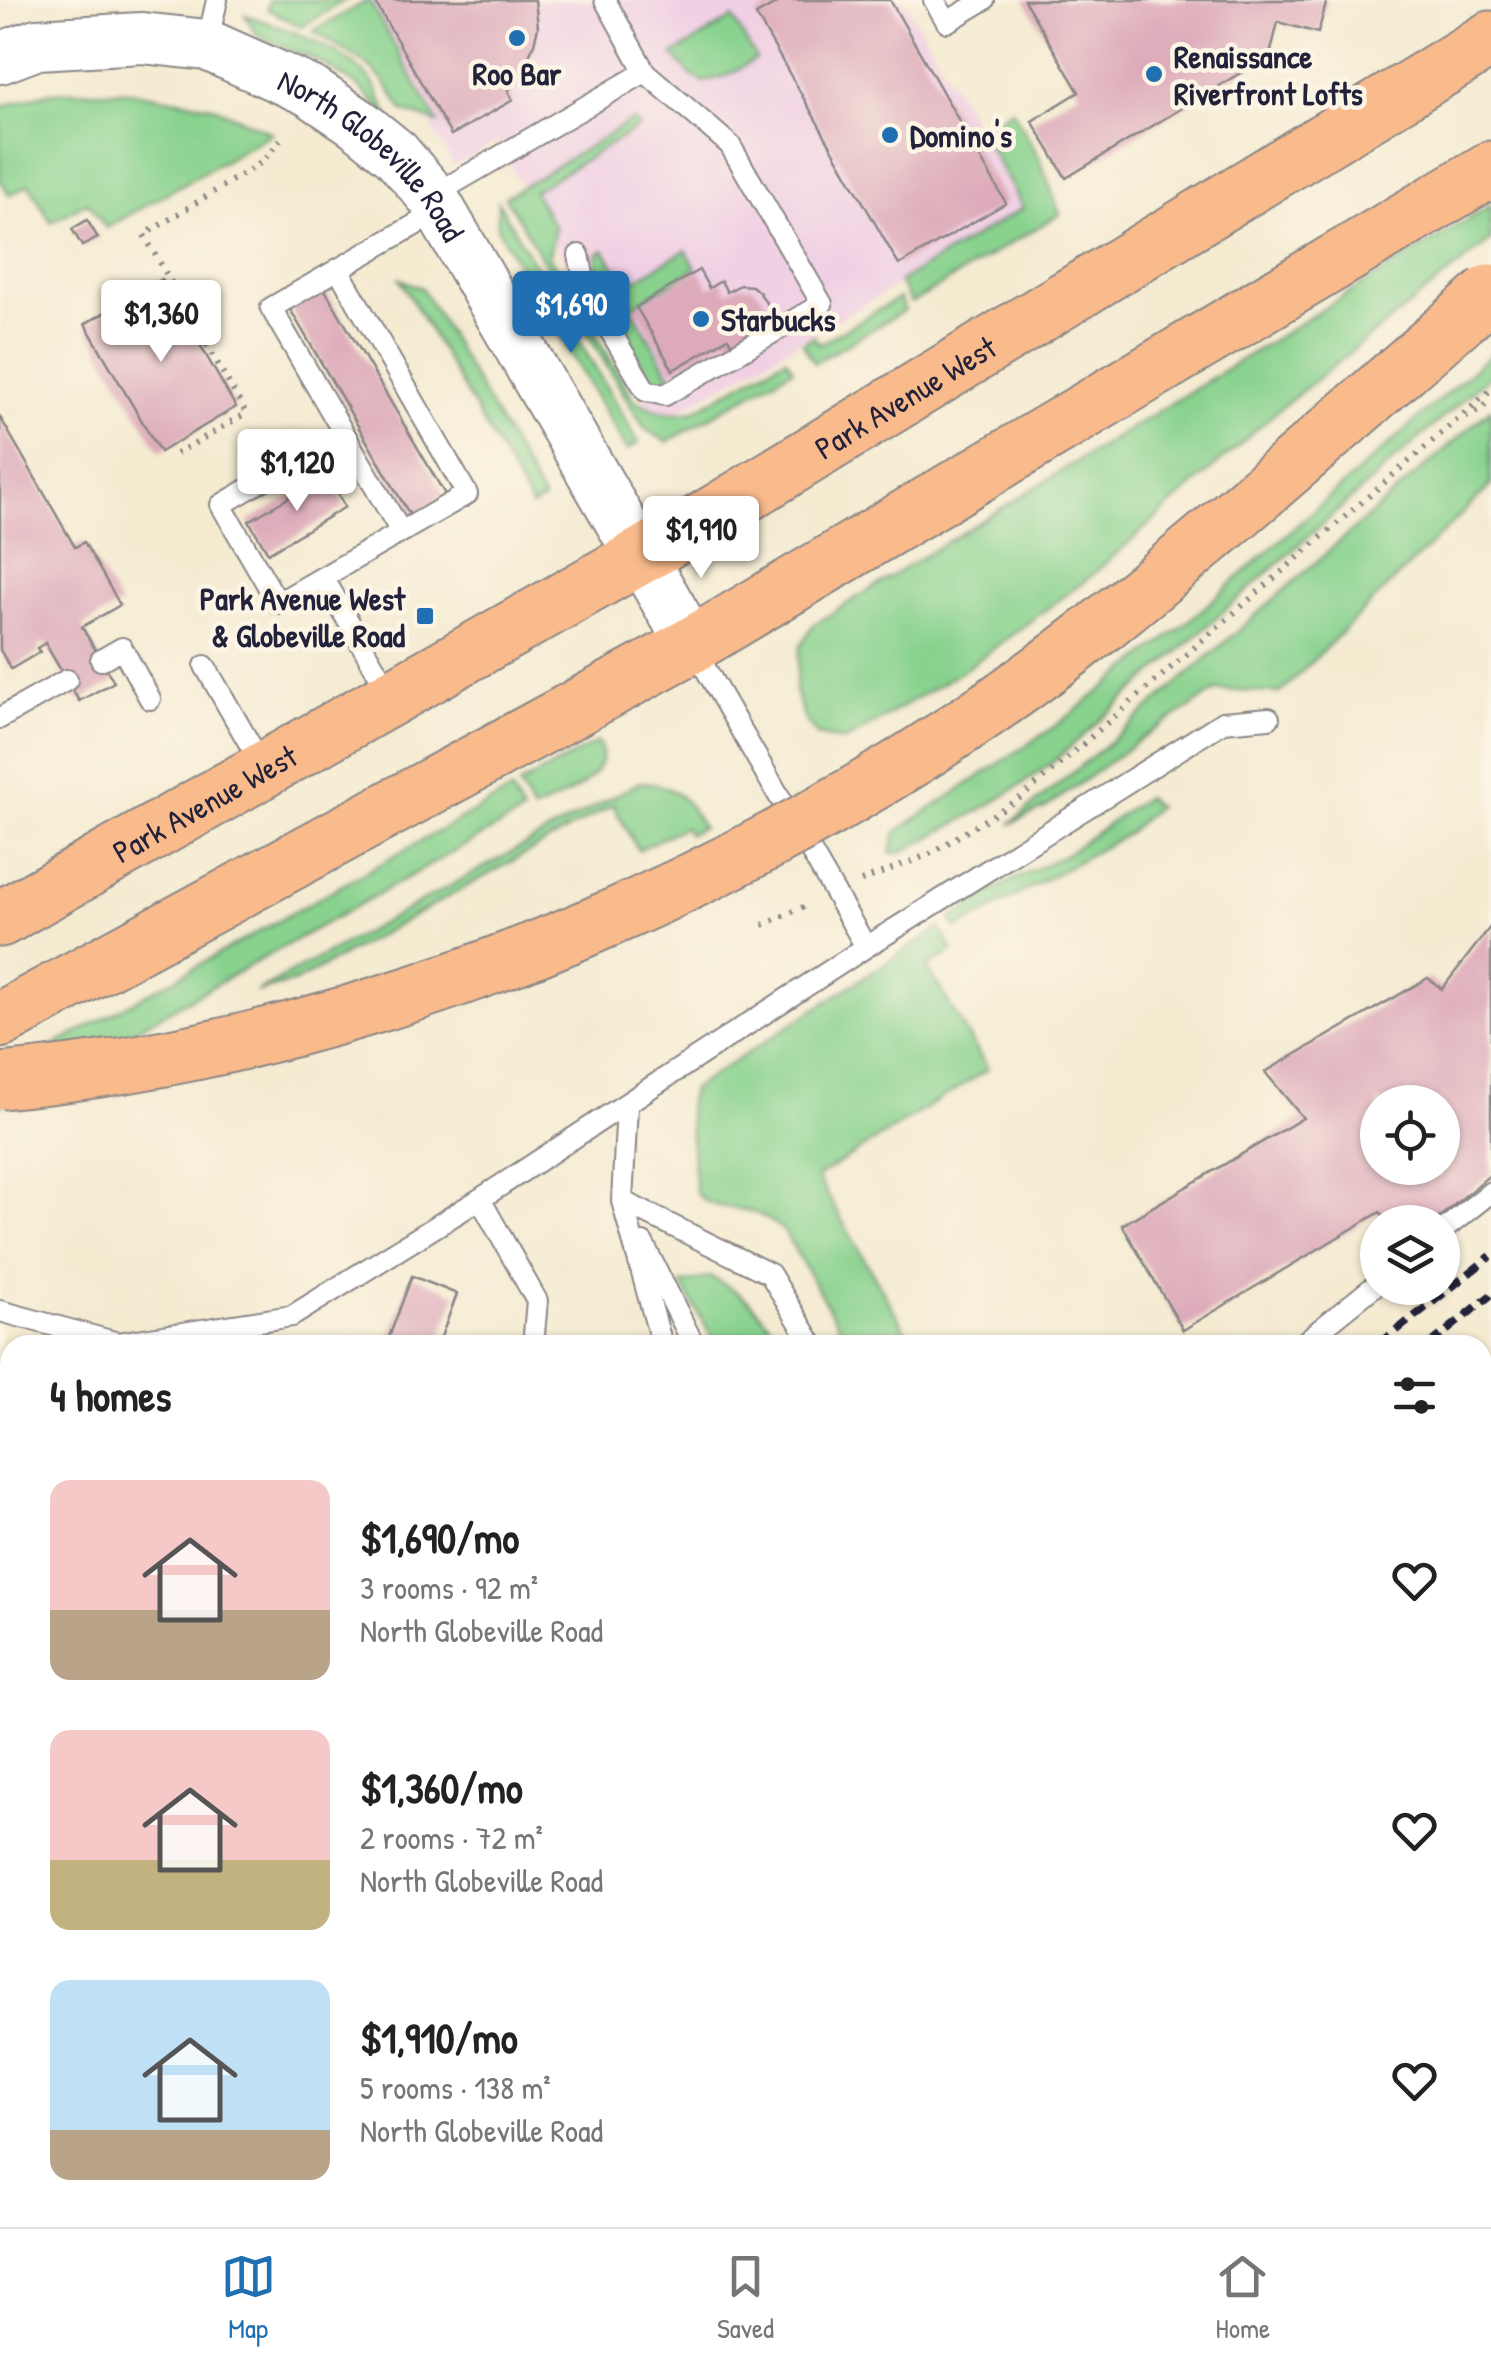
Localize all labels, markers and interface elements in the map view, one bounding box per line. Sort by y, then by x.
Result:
marker: Roo Bar [506,27,528,49]
place label: Renaissance Riverfront Lofts [1174,35,1363,115]
place label: Roo Bar [473,52,562,95]
street label: North Globeville Road [272,58,475,249]
marker: Renaissance Riverfront Lofts [1143,63,1165,85]
place label: Domino's [910,114,1012,157]
marker: Domino's [879,124,901,146]
pin: $1,690 [490,271,652,356]
pin: $1,360 [80,280,242,365]
text: $1,690 [534,282,608,325]
text: $1,360 [123,291,199,334]
place label: Starbucks [721,298,836,341]
marker: Starbucks [690,308,712,330]
street label: Park Avenue West [806,325,1005,469]
pin: $1,120 [216,429,378,514]
text: $1,120 [259,440,335,483]
pin: $1,910 [620,496,782,581]
text: $1,910 [665,507,737,550]
place label: Park Avenue West & Globeville Road [200,577,406,657]
marker: Park Avenue West & Globeville Road [414,605,436,627]
street label: Park Avenue West [105,733,305,873]
map controls [1360,1085,1460,1305]
button: locate [1360,1085,1460,1185]
button: layers [1360,1205,1460,1305]
text: 4 homes [50,1367,171,1424]
icon: filters [1387,1368,1442,1423]
text: $1,690/mo [360,1509,519,1566]
icon: home [130,1520,250,1640]
icon: heart [1387,1553,1442,1608]
text: 3 rooms · 92 m² [360,1566,538,1609]
text: North Globeville Road [360,1609,603,1652]
text: $1,360/mo [360,1759,523,1816]
icon: home [130,1770,250,1890]
icon: heart [1387,1803,1442,1858]
text: 2 rooms · 72 m² [360,1816,543,1859]
text: North Globeville Road [360,1859,603,1902]
text: $1,910/mo [360,2009,518,2066]
icon: home [130,2020,250,2140]
icon: heart [1387,2053,1442,2108]
text: 5 rooms · 138 m² [360,2066,551,2109]
text: North Globeville Road [360,2109,603,2152]
tab: Map [221,2249,276,2347]
tab: Saved [717,2249,774,2347]
tab: Home [1215,2249,1270,2347]

